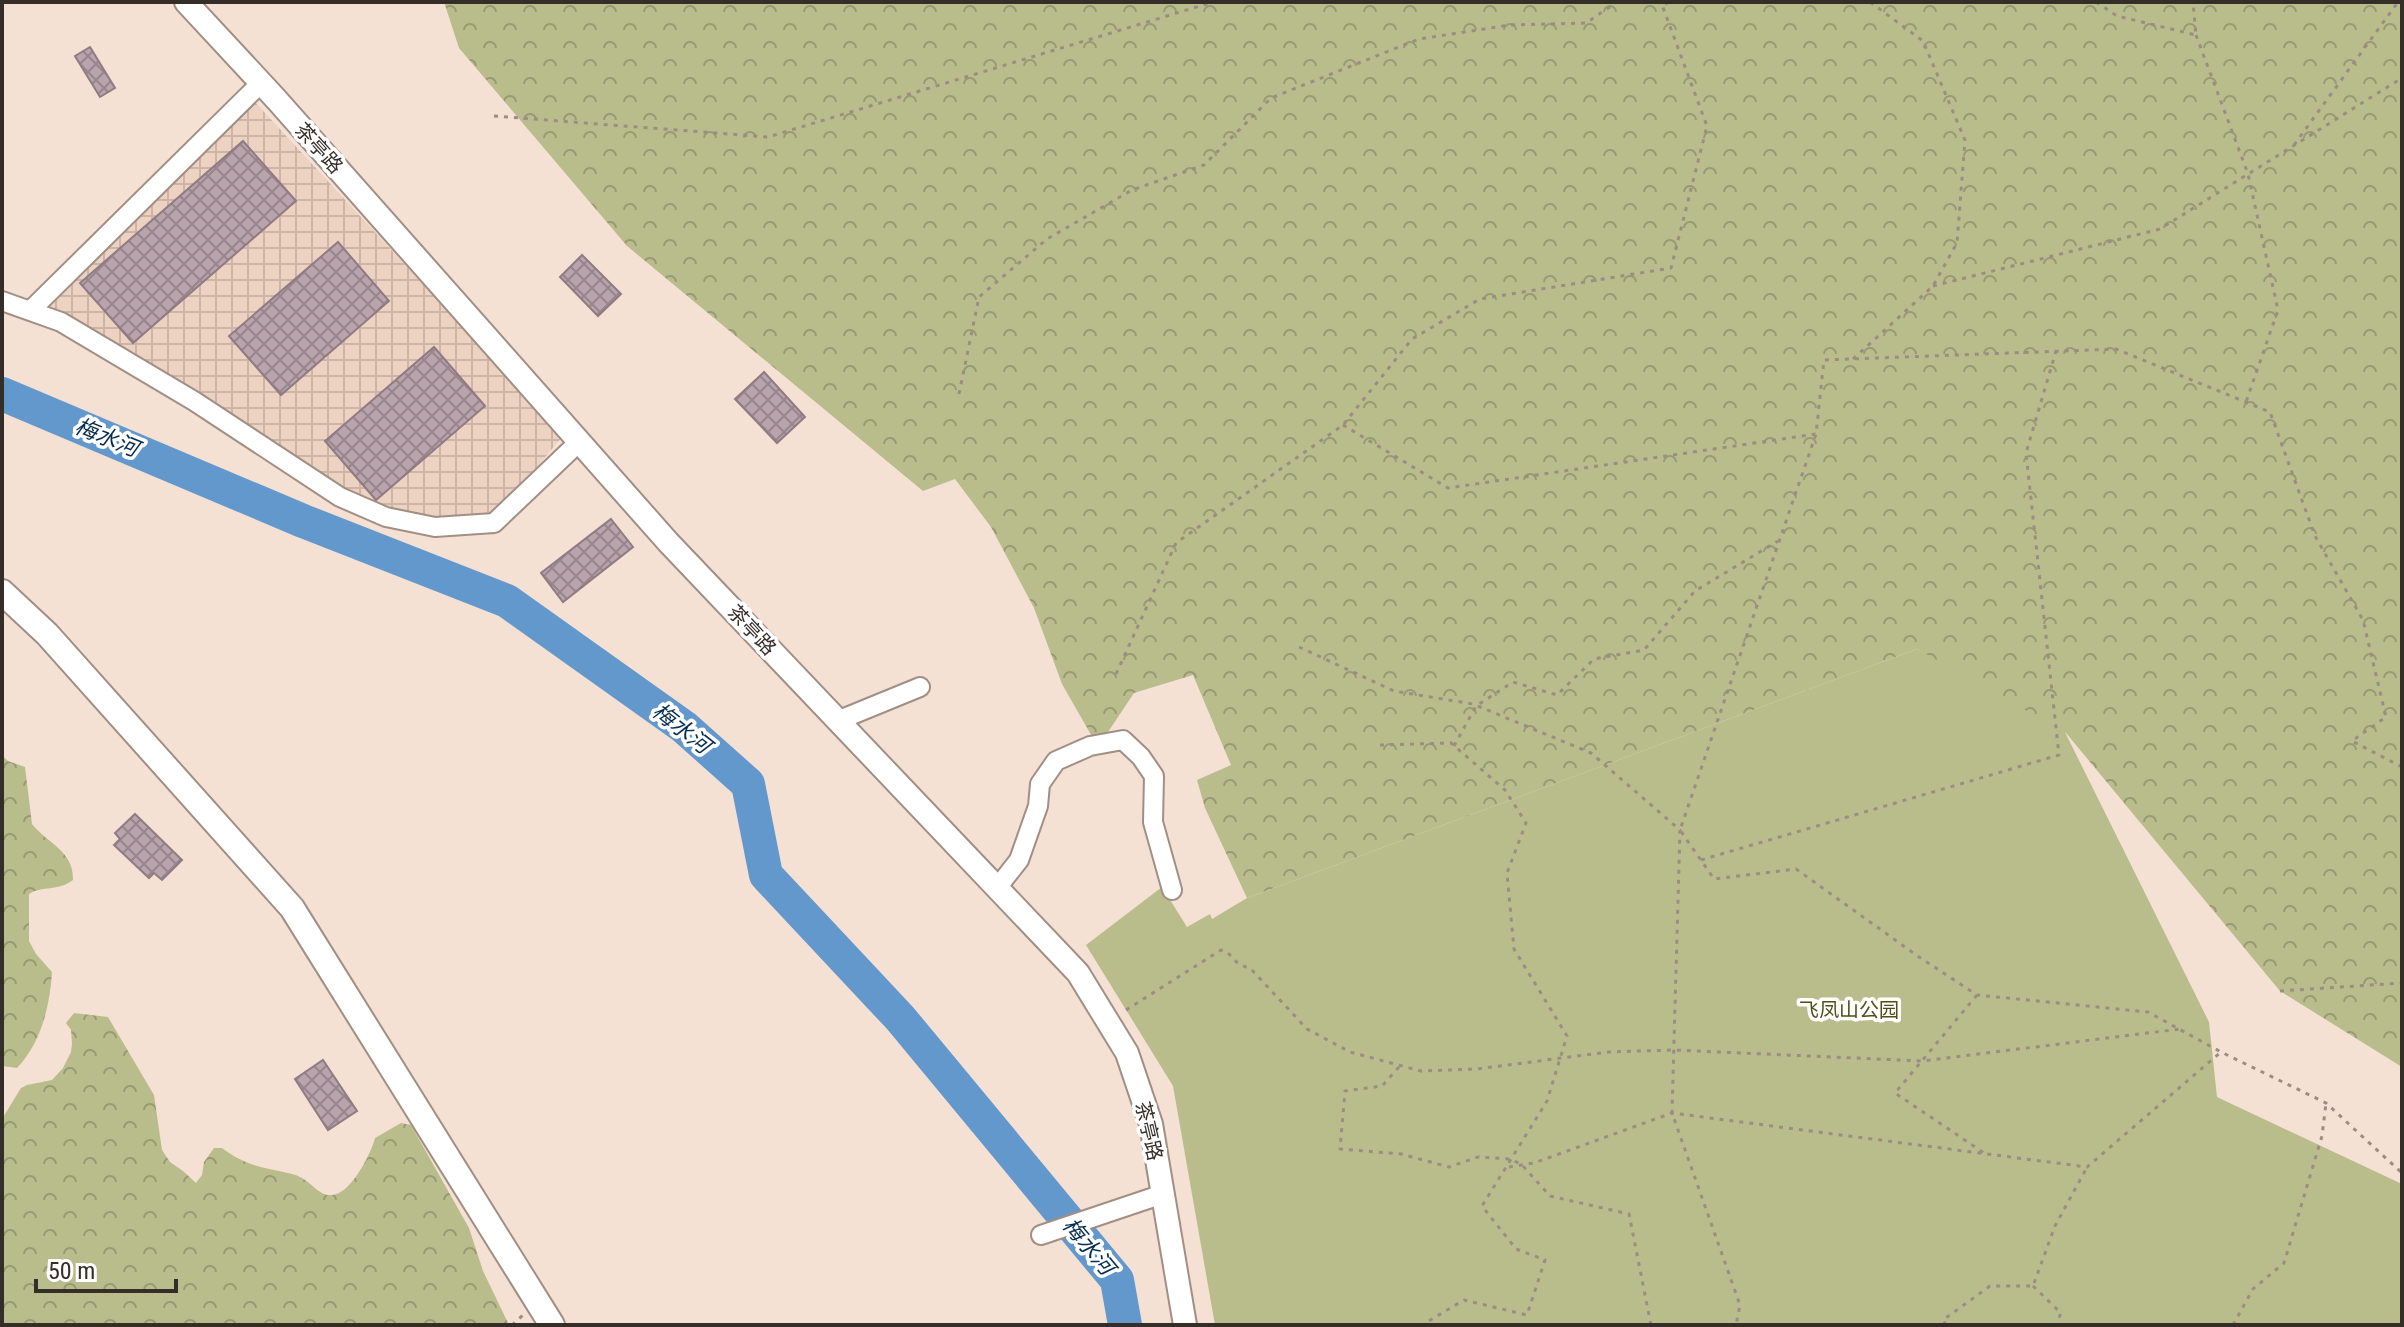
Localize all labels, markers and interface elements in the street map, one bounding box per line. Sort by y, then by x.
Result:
street label: 茶亭路 [290,118,348,178]
water label: 梅水河 [72,414,146,463]
street label: 茶亭路 [723,600,781,660]
water label: 梅水河 [648,698,719,761]
park label: 飞凤山公园 [1799,998,1899,1022]
street label: 茶亭路 [1131,1099,1167,1163]
water label: 梅水河 [1058,1213,1122,1283]
scale bar [36,1243,176,1293]
text: 50 m [48,1257,95,1285]

